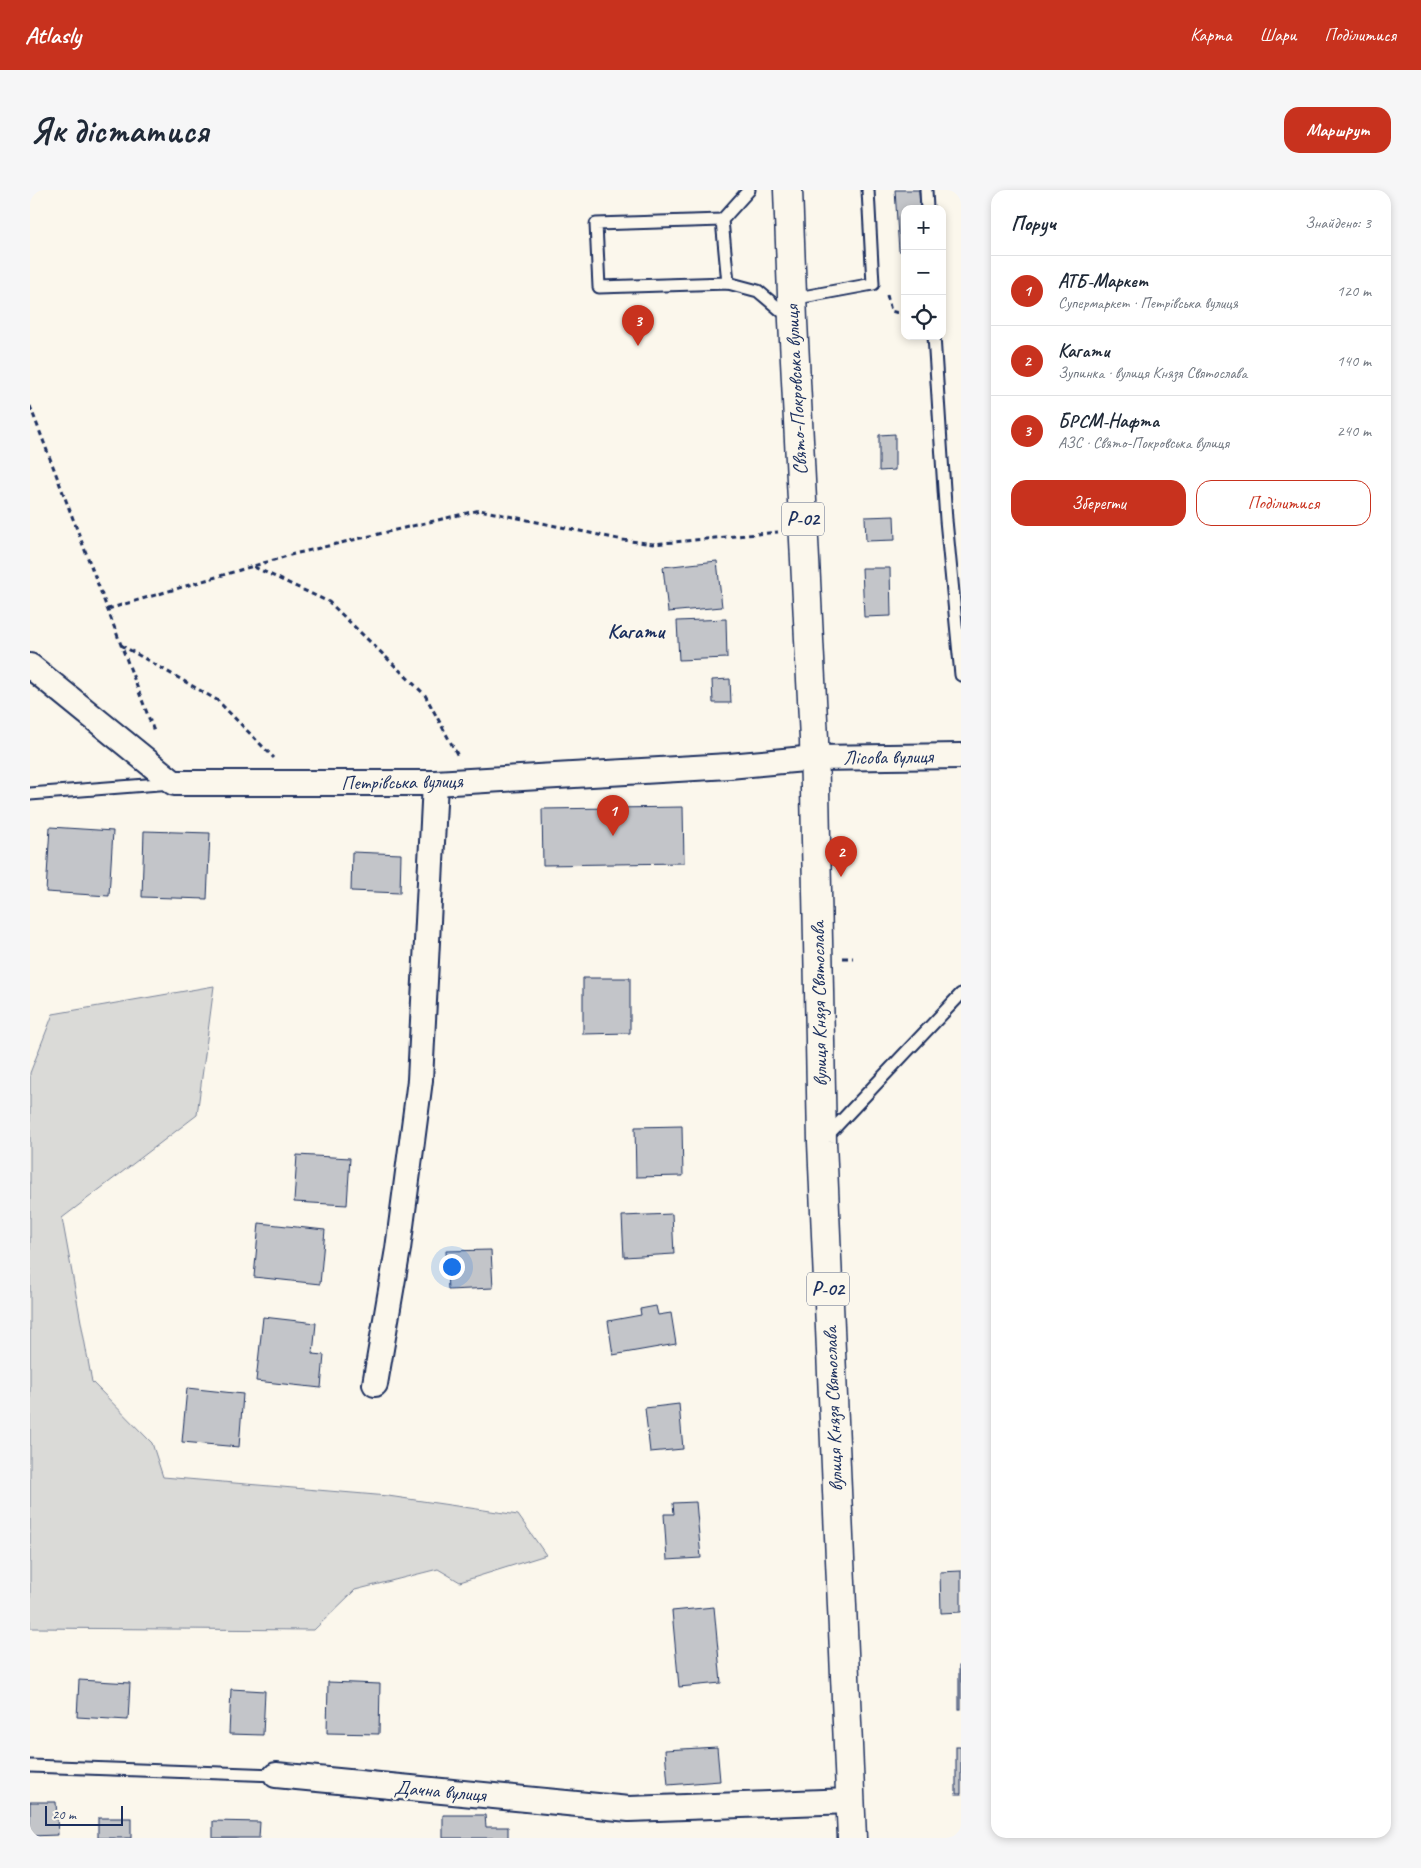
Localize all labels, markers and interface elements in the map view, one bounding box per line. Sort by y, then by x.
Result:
text: Atlasly [25,20,81,50]
text: Карта [1190,24,1231,46]
text: Шари [1259,24,1296,46]
text: Поділитися [1324,24,1396,46]
button: Маршрут [1284,107,1391,153]
text: Як дістатися [30,108,208,153]
map controls [901,205,946,340]
button: + [901,205,946,250]
text: Поруч [1011,210,1056,236]
text: Знайдено: 3 [1305,213,1371,233]
button: − [901,250,946,295]
text: АТБ-Маркет [1058,269,1148,293]
text: 1 [1023,281,1031,301]
text: 120 m [1337,281,1371,301]
text: Супермаркет · Петрівська вулиця [1058,293,1238,313]
button: locate [901,295,946,340]
street label: Свято-Покровська вулиця [779,302,813,476]
pin: 3 [622,305,654,346]
text: Кагати [1058,339,1109,363]
text: 2 [1023,351,1031,371]
text: 140 m [1337,351,1371,371]
text: Зупинка · вулиця Князя Святослава [1058,363,1247,383]
text: БРСМ-Нафта [1058,409,1159,433]
text: 3 [1023,421,1031,441]
text: 240 m [1337,421,1371,441]
text: АЗС · Свято-Покровська вулиця [1058,433,1229,453]
button: Зберегти [1011,480,1186,526]
button: Поділитися [1196,480,1371,526]
road number: Р-02 [782,502,824,536]
district label: Кагати [608,618,666,644]
street label: Лісова вулиця [843,744,935,770]
street label: Петрівська вулиця [341,768,464,796]
pin: 1 [597,795,629,836]
pin: 2 [825,836,857,877]
street label: вулиця Князя Святослава [805,919,833,1087]
your location [439,1254,465,1280]
road number: Р-02 [807,1272,849,1306]
street label: вулиця Князя Святослава [818,1324,848,1492]
street label: Дачна вулиця [393,1775,488,1808]
scale bar [45,1803,122,1826]
text: 20 m [52,1806,76,1823]

